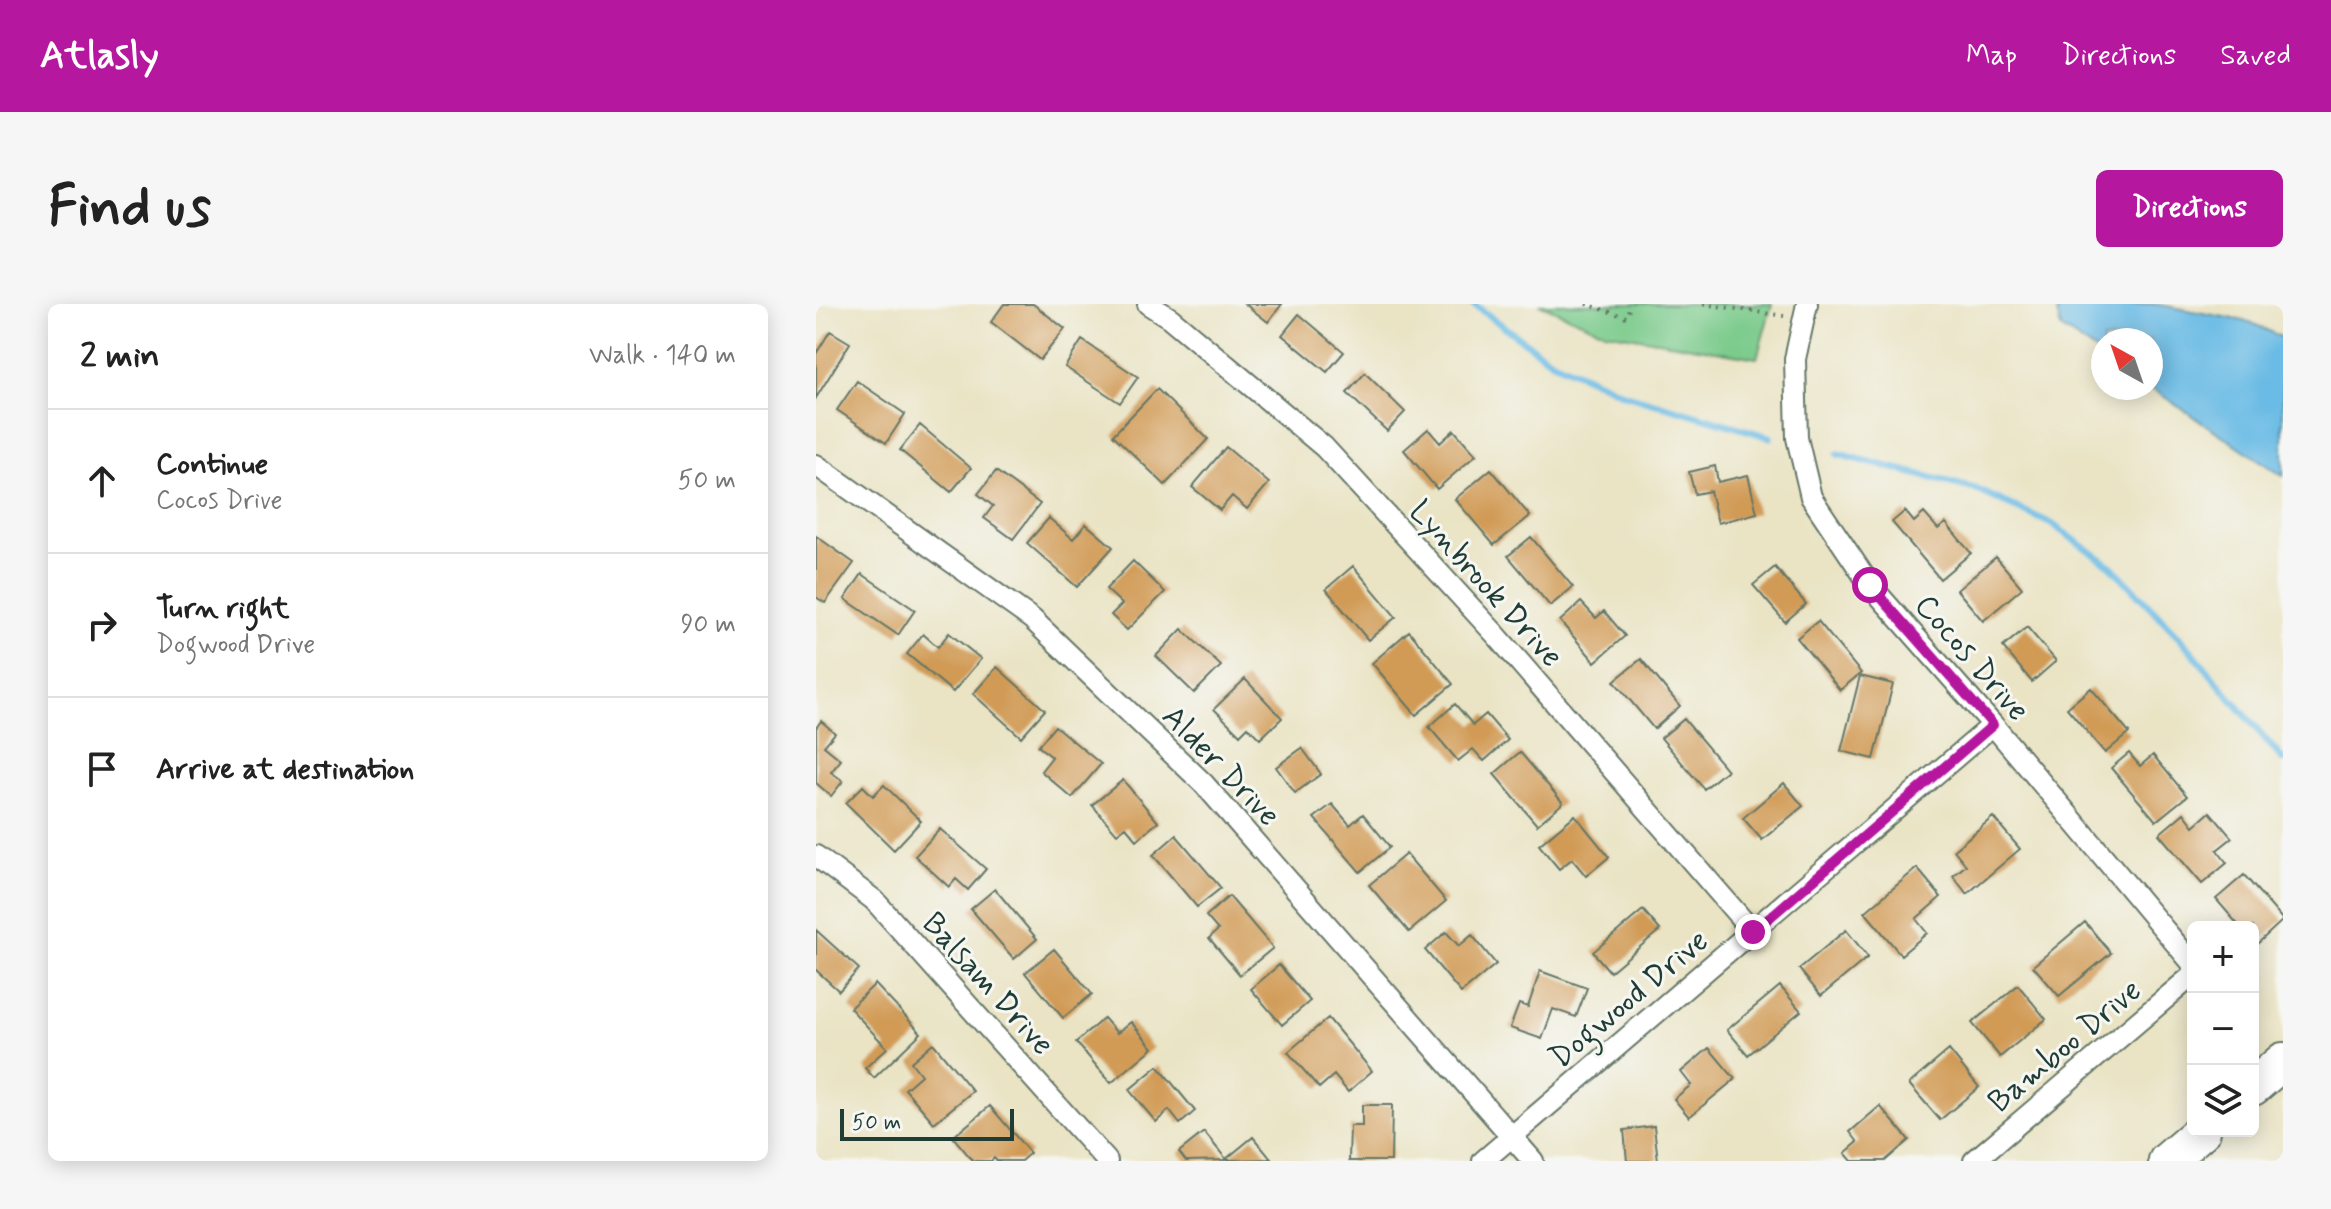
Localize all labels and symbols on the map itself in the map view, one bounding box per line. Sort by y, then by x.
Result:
north arrow [2091,328,2163,400]
street label: Lynbrook Drive [1399,492,1572,677]
route start [1852,567,1888,603]
street label: Cocos Drive [1905,586,2038,731]
street label: Alder Drive [1152,697,1289,836]
street label: Balsam Drive [912,904,1063,1065]
route end [1735,914,1771,950]
street label: Dogwood Drive [1541,920,1720,1081]
street label: Bamboo Drive [1980,970,2151,1123]
scale bar [840,1105,1014,1141]

